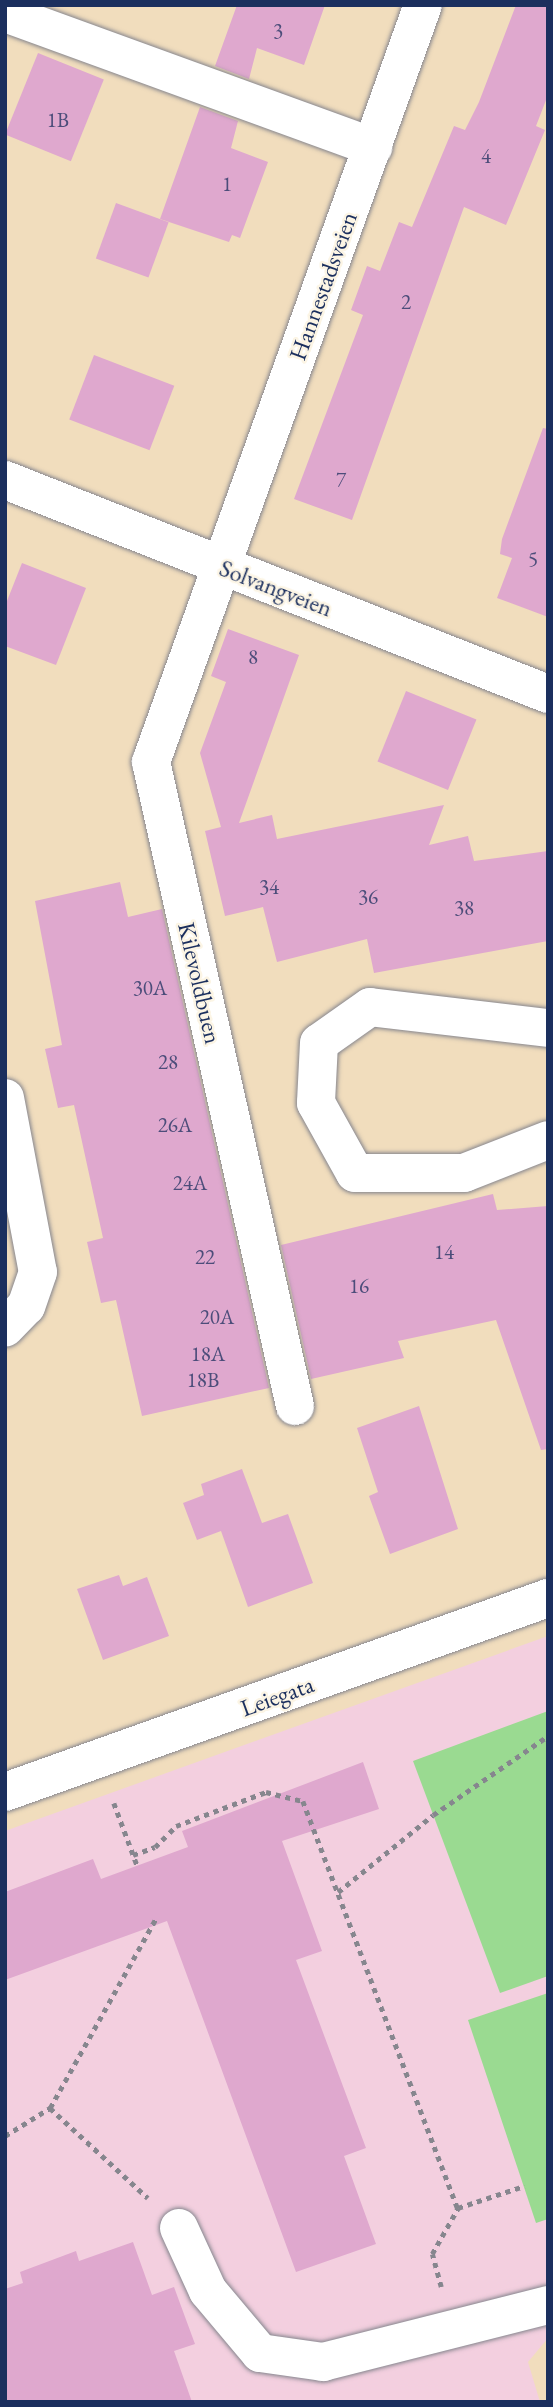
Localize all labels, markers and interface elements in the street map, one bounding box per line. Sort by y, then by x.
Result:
house number: 3 [273,18,283,44]
house number: 1B [47,107,69,133]
house number: 4 [481,143,491,169]
house number: 1 [222,171,232,197]
street label: Hannestadsveien [283,208,363,364]
house number: 2 [401,289,411,315]
house number: 7 [336,467,346,493]
house number: 5 [528,546,538,572]
street label: Solvangveien [216,553,336,623]
house number: 8 [248,644,258,670]
house number: 34 [259,874,279,900]
house number: 36 [358,884,378,910]
house number: 38 [454,895,474,921]
street label: Kilevoldbuen [172,919,228,1047]
house number: 30A [133,975,167,1001]
house number: 28 [158,1049,178,1075]
house number: 26A [158,1112,192,1138]
house number: 24A [173,1170,207,1196]
house number: 14 [434,1239,454,1265]
house number: 22 [195,1244,215,1270]
house number: 16 [349,1273,369,1299]
house number: 20A [200,1304,234,1330]
house number: 18A [191,1341,225,1367]
house number: 18B [187,1367,219,1393]
street label: Leiegata [236,1670,318,1722]

